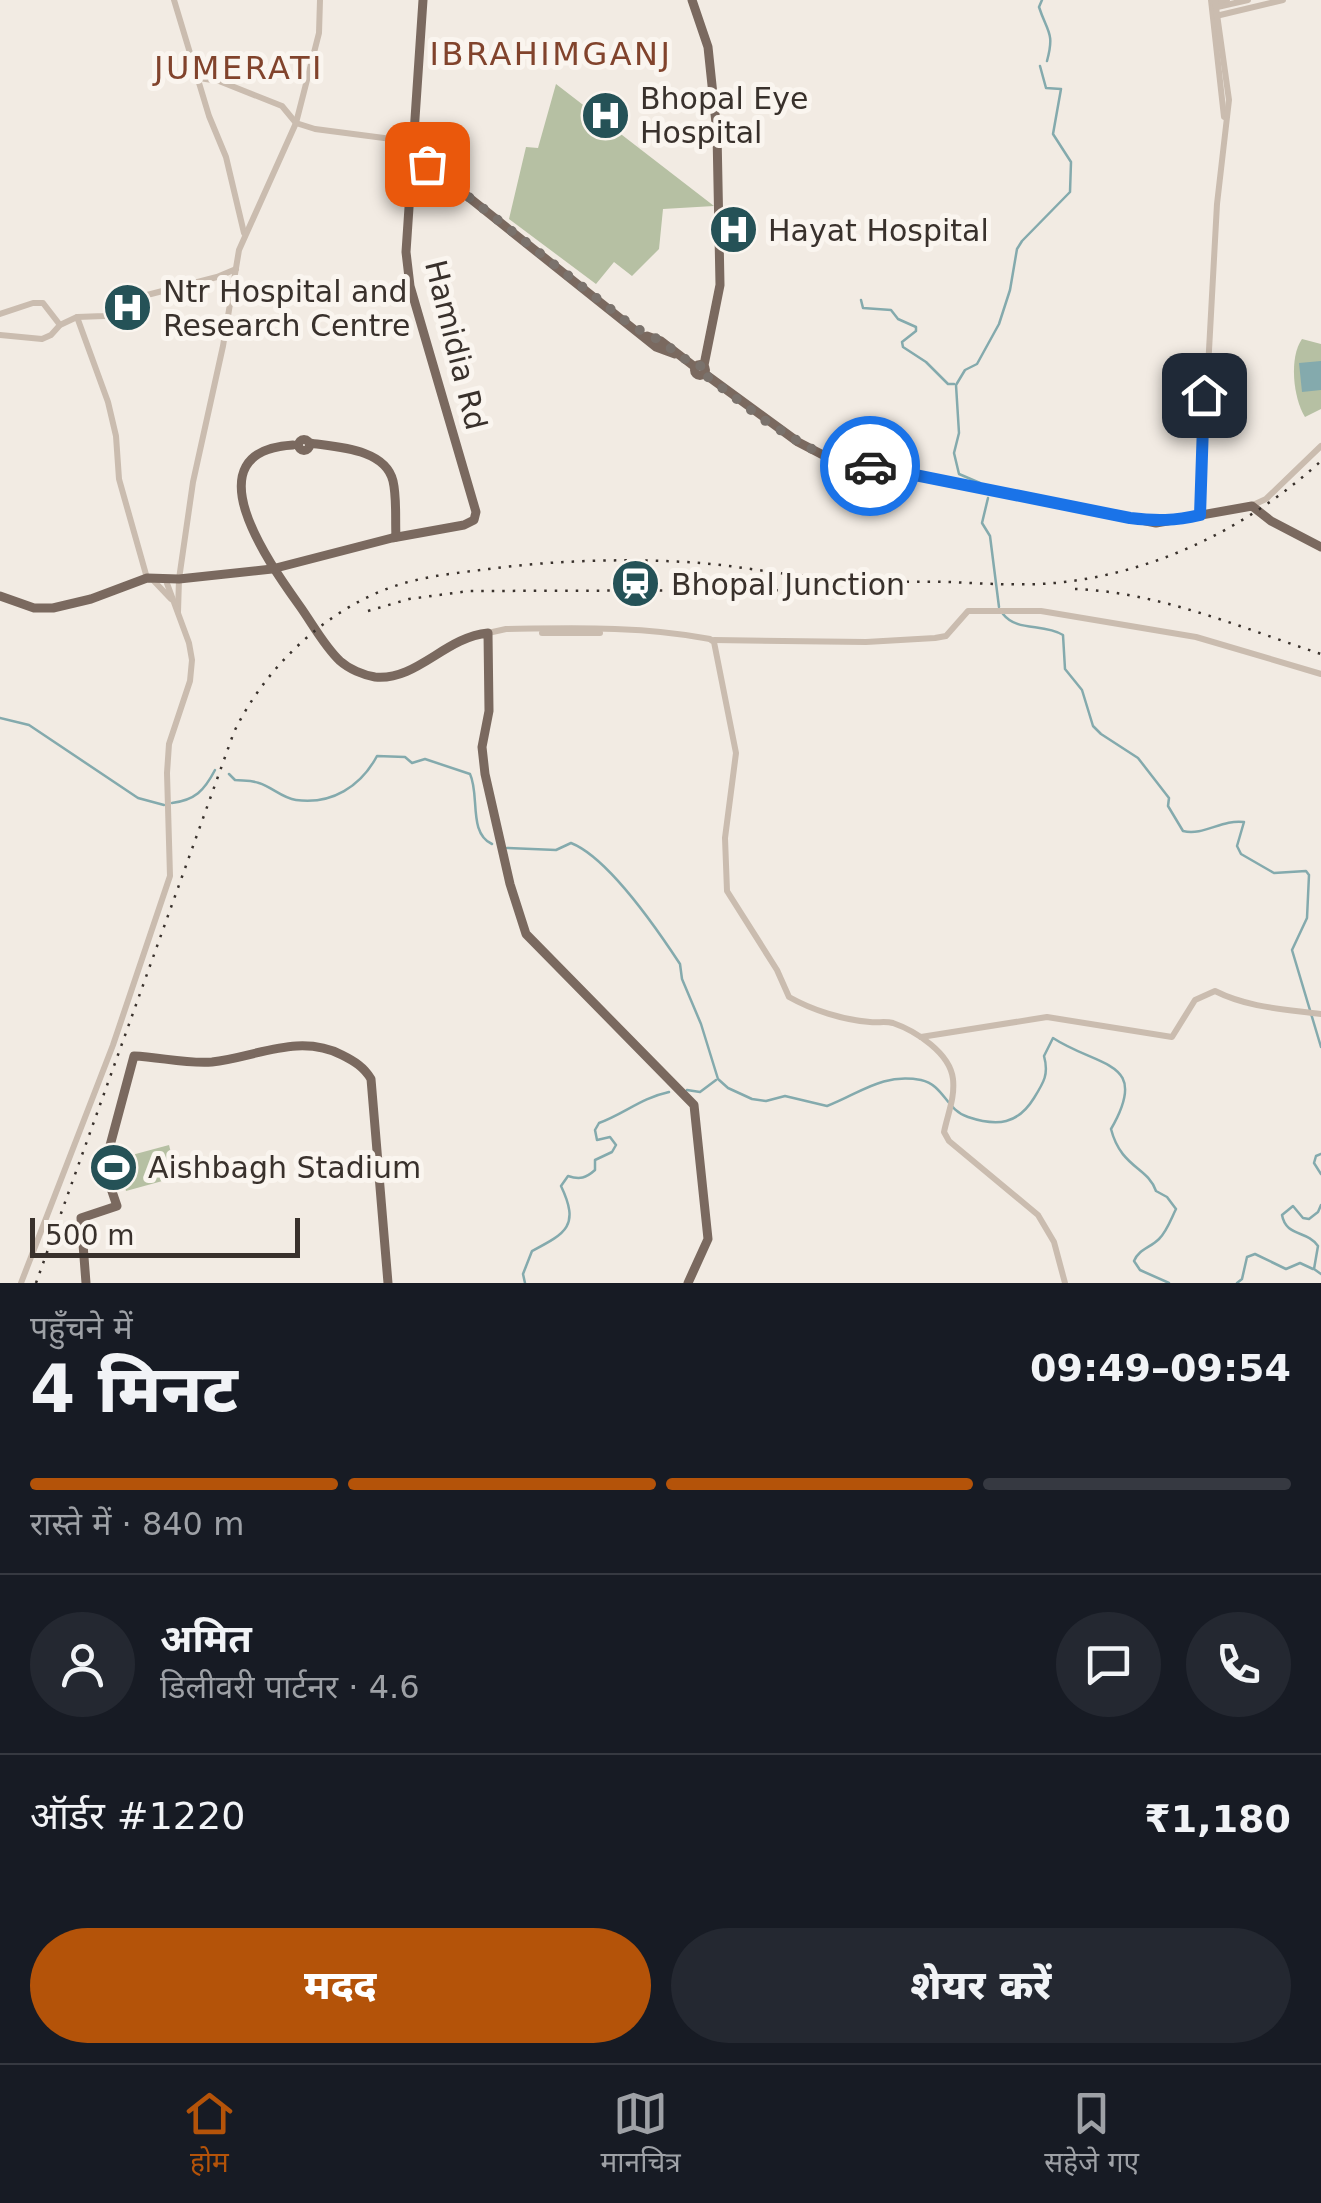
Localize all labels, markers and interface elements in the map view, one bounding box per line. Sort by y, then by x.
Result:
district label: IBRAHIMGANJ [430,35,672,73]
district label: JUMERATI [152,49,324,87]
place label: Bhopal Eye Hospital [640,81,808,150]
hospital icon: Bhopal Eye Hospital [579,89,631,141]
pin [385,122,470,207]
icon: bag [400,137,455,192]
hospital icon: Hayat Hospital [707,204,759,256]
place label: Hayat Hospital [768,213,989,248]
street label: Hamidia Rd [418,257,494,433]
place label: Ntr Hospital and Research Centre [163,274,410,343]
hospital icon: Ntr Hospital and Research Centre [102,282,154,334]
pin [1162,353,1247,438]
icon: home [1177,368,1232,423]
courier [820,416,920,516]
icon: car [843,439,898,494]
station icon: Bhopal Junction [610,558,662,610]
place label: Bhopal Junction [671,567,905,602]
sports icon: Aishbagh Stadium [87,1141,139,1193]
place label: Aishbagh Stadium [148,1150,421,1185]
scale bar [30,1213,300,1258]
text: 500 m [45,1219,135,1252]
text: पहुँचने में [30,1309,133,1347]
text: 09:49–09:54 [1030,1346,1291,1390]
text: 4 मिनट [30,1352,238,1427]
text: रास्ते में · 840 m [30,1505,244,1543]
button: person [30,1612,135,1717]
button: chat [1056,1612,1161,1717]
button: phone [1186,1612,1291,1717]
text: अमित [160,1617,252,1661]
text: डिलीवरी पार्टनर · 4.6 [160,1668,420,1706]
text: ऑर्डर #1220 [30,1794,245,1838]
text: ₹1,180 [1144,1797,1291,1841]
button: मदद [30,1928,651,2043]
button: शेयर करें [671,1928,1291,2043]
tab: होम [182,2086,237,2183]
tab: मानचित्र [601,2086,681,2183]
tab: सहेजे गए [1044,2086,1139,2183]

